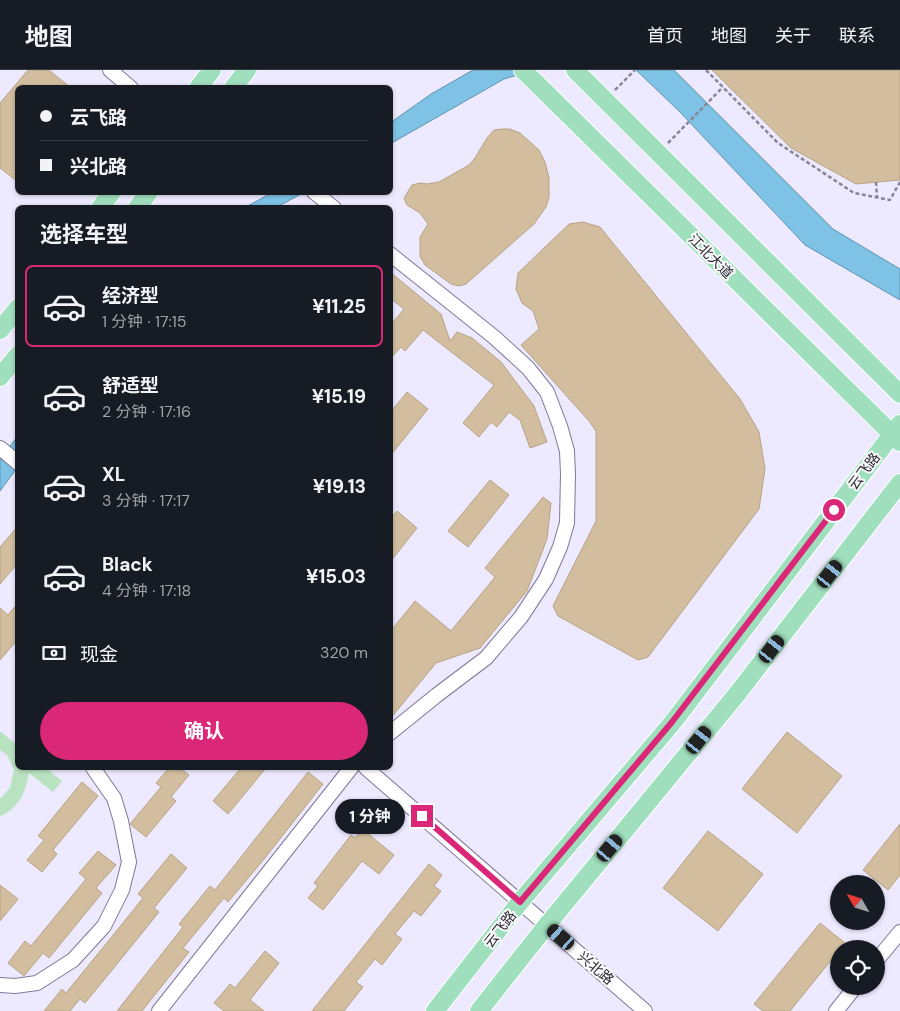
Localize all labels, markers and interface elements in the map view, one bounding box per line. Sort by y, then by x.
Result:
text: 地图 [25,21,73,52]
text: 首页 [647,24,683,48]
text: 地图 [711,24,747,48]
text: 关于 [775,24,811,48]
text: 联系 [839,24,875,48]
text: 云飞路 [70,105,127,130]
text: 兴北路 [70,154,127,179]
text: 选择车型 [40,220,128,249]
street label: 江北大道 [685,230,737,282]
text: 经济型 [102,283,159,308]
icon: car [42,284,87,329]
text: ¥11.25 [312,294,366,319]
text: 1 分钟 · 17:15 [102,311,186,332]
text: 舒适型 [102,373,159,398]
icon: car [42,374,87,419]
text: ¥15.19 [312,384,366,409]
text: 2 分钟 · 17:16 [102,401,191,422]
street label: 云飞路 [844,449,884,493]
text: XL [102,462,125,487]
icon: car [42,464,87,509]
text: ¥19.13 [313,474,366,499]
text: 3 分钟 · 17:17 [102,490,190,511]
route start [823,499,845,521]
text: Black [102,552,153,577]
icon: car [42,554,87,599]
car [814,558,845,590]
text: ¥15.03 [306,564,366,589]
text: 4 分钟 · 17:18 [102,580,191,601]
car [756,633,787,665]
icon: cash [40,639,68,667]
text: 现金 [80,642,118,667]
text: 320 m [320,642,368,663]
button: 确认 [40,702,368,760]
car [683,724,714,756]
callout: 1 分钟 [334,798,404,834]
route end [411,805,433,827]
text: 1 分钟 [349,806,391,827]
car [594,832,625,864]
north arrow [830,875,885,930]
map controls [830,875,885,995]
street label: 云飞路 [480,907,520,951]
car [544,921,577,953]
button: locate [830,940,885,995]
street label: 兴北路 [574,947,618,989]

